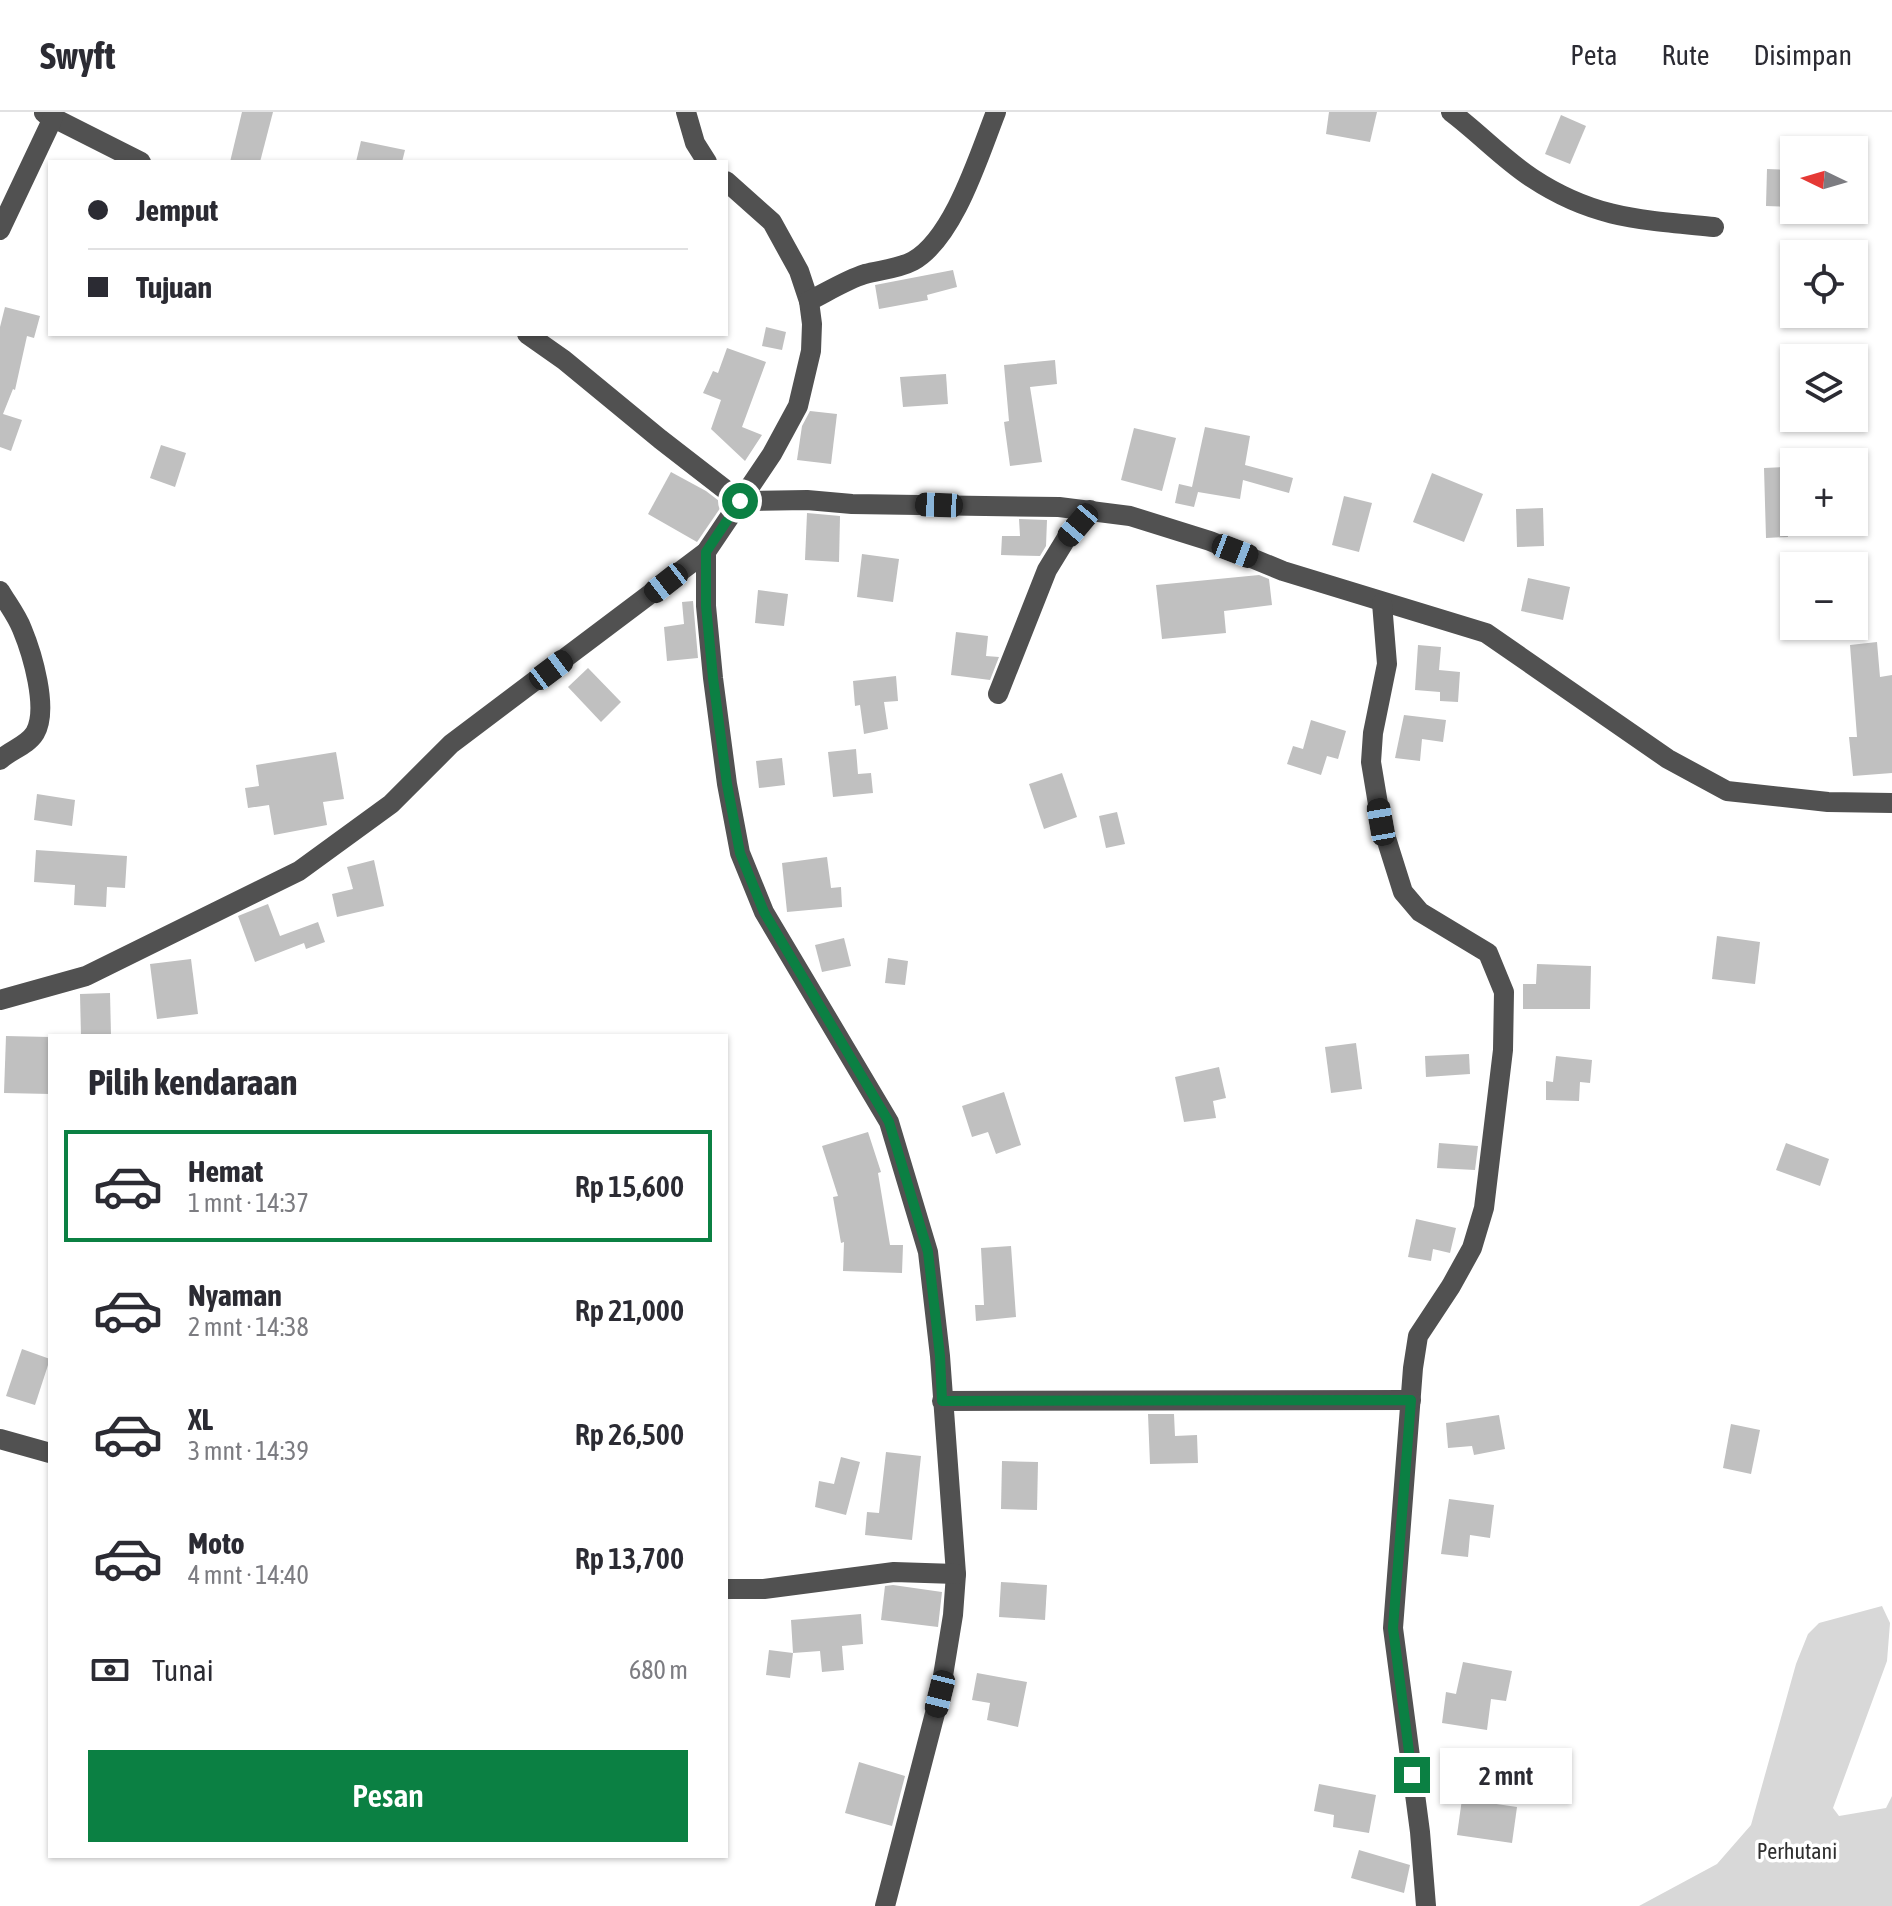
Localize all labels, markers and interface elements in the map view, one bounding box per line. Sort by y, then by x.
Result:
text: Swyft [40,34,115,77]
text: Peta [1570,39,1617,71]
text: Rute [1661,39,1710,71]
text: Disimpan [1754,39,1852,71]
north arrow [1780,136,1868,224]
map controls [1780,136,1868,640]
text: Jemput [136,193,218,227]
button: locate [1780,240,1868,328]
text: Tujuan [136,270,212,304]
button: layers [1780,344,1868,432]
button: + [1780,448,1868,536]
route start [722,483,758,519]
car [915,492,963,518]
car [1053,499,1103,551]
car [1208,531,1262,571]
button: − [1780,552,1868,640]
car [640,559,692,607]
car [525,646,577,694]
car [1365,796,1397,848]
text: Pilih kendaraan [88,1061,297,1103]
icon: car [92,1150,164,1222]
text: Hemat [188,1154,263,1188]
text: Rp 15,600 [575,1169,684,1203]
text: 1 mnt · 14:37 [188,1188,309,1218]
icon: car [92,1274,164,1346]
text: Nyaman [188,1278,282,1312]
text: Rp 21,000 [575,1293,684,1327]
text: 2 mnt · 14:38 [188,1312,309,1342]
icon: car [92,1398,164,1470]
text: XL [188,1402,213,1436]
text: Rp 26,500 [575,1417,684,1451]
text: 3 mnt · 14:39 [188,1436,309,1466]
icon: car [92,1522,164,1594]
text: Moto [188,1526,245,1560]
text: Rp 13,700 [575,1541,684,1575]
text: 4 mnt · 14:40 [188,1560,309,1590]
icon: cash [88,1648,132,1692]
text: Tunai [152,1653,214,1687]
text: 680 m [629,1655,688,1685]
car [923,1668,957,1720]
callout: 2 mnt [1440,1747,1572,1803]
button: Pesan [88,1750,688,1842]
route end [1394,1757,1430,1793]
text: 2 mnt [1479,1761,1533,1791]
park label: Perhutani [1757,1838,1837,1864]

